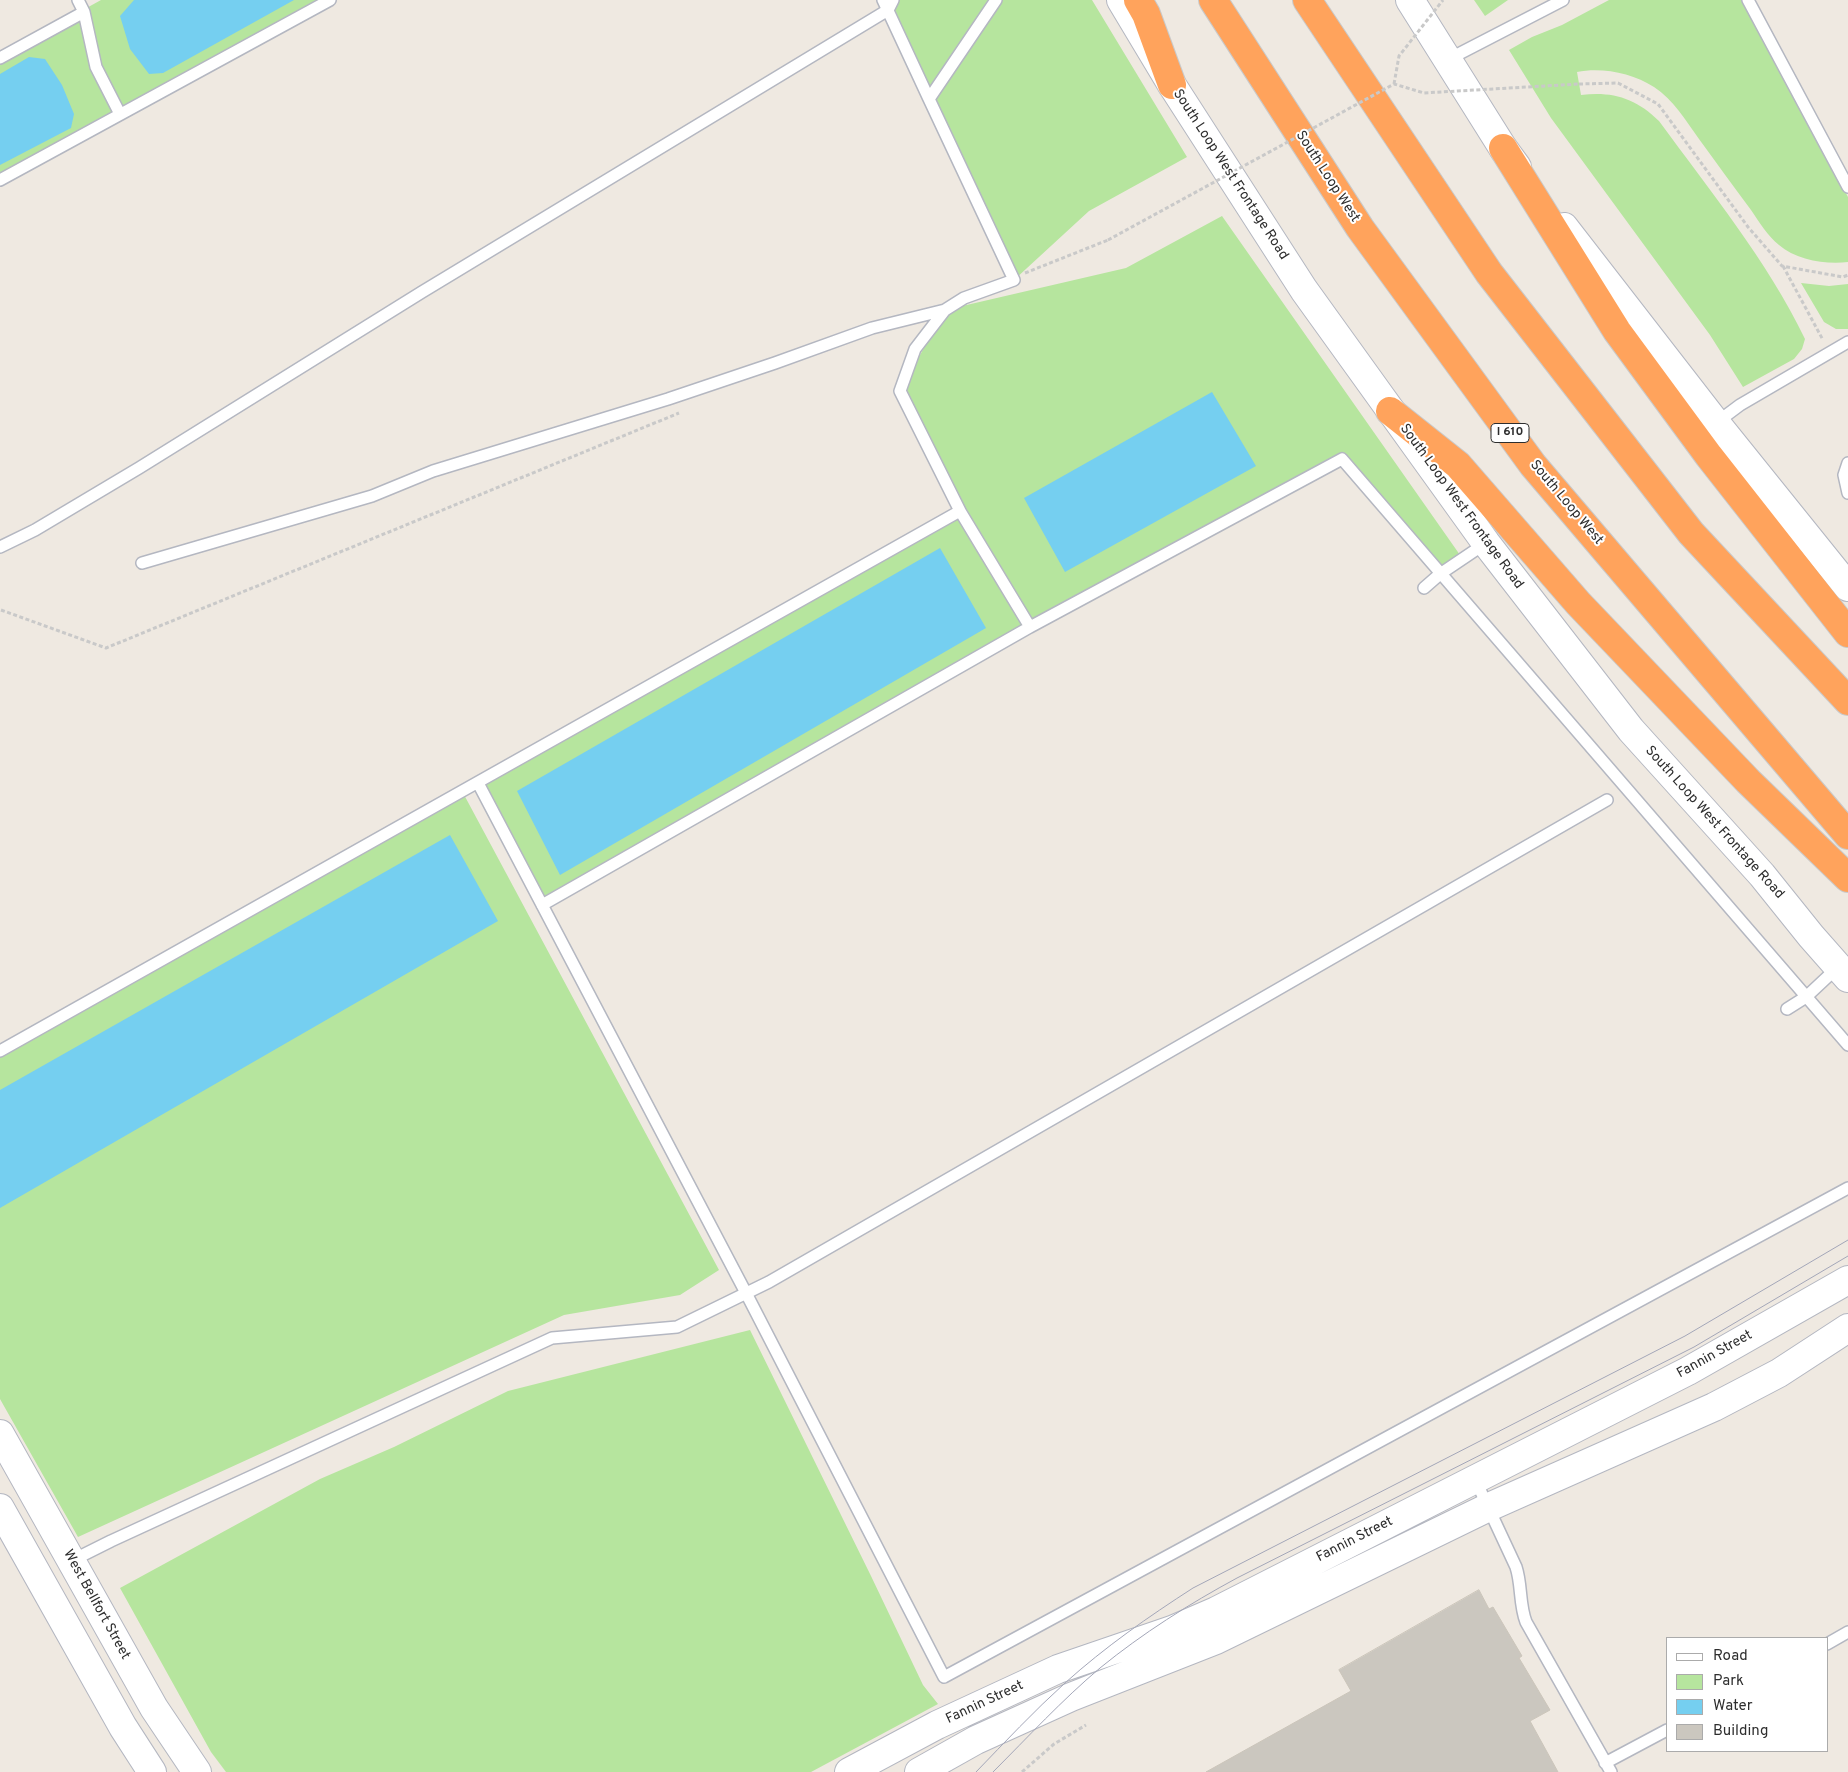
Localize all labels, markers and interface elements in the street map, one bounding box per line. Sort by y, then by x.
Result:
street label: South Loop West Frontage Road [1169,87,1291,263]
street label: South Loop West [1291,128,1363,226]
street label: South Loop West Frontage Road [1395,421,1527,593]
road number: I 610 [1491,423,1529,442]
street label: South Loop West [1526,457,1606,549]
street label: South Loop West Frontage Road [1641,743,1787,903]
street label: Fannin Street [1674,1327,1756,1383]
street label: Fannin Street [1314,1514,1396,1566]
street label: West Bellfort Street [59,1547,133,1663]
legend [1666,1637,1828,1752]
text: Road [1713,1647,1748,1666]
text: Park [1713,1672,1744,1691]
street label: Fannin Street [944,1678,1026,1728]
text: Water [1713,1697,1752,1716]
text: Building [1713,1722,1768,1741]

